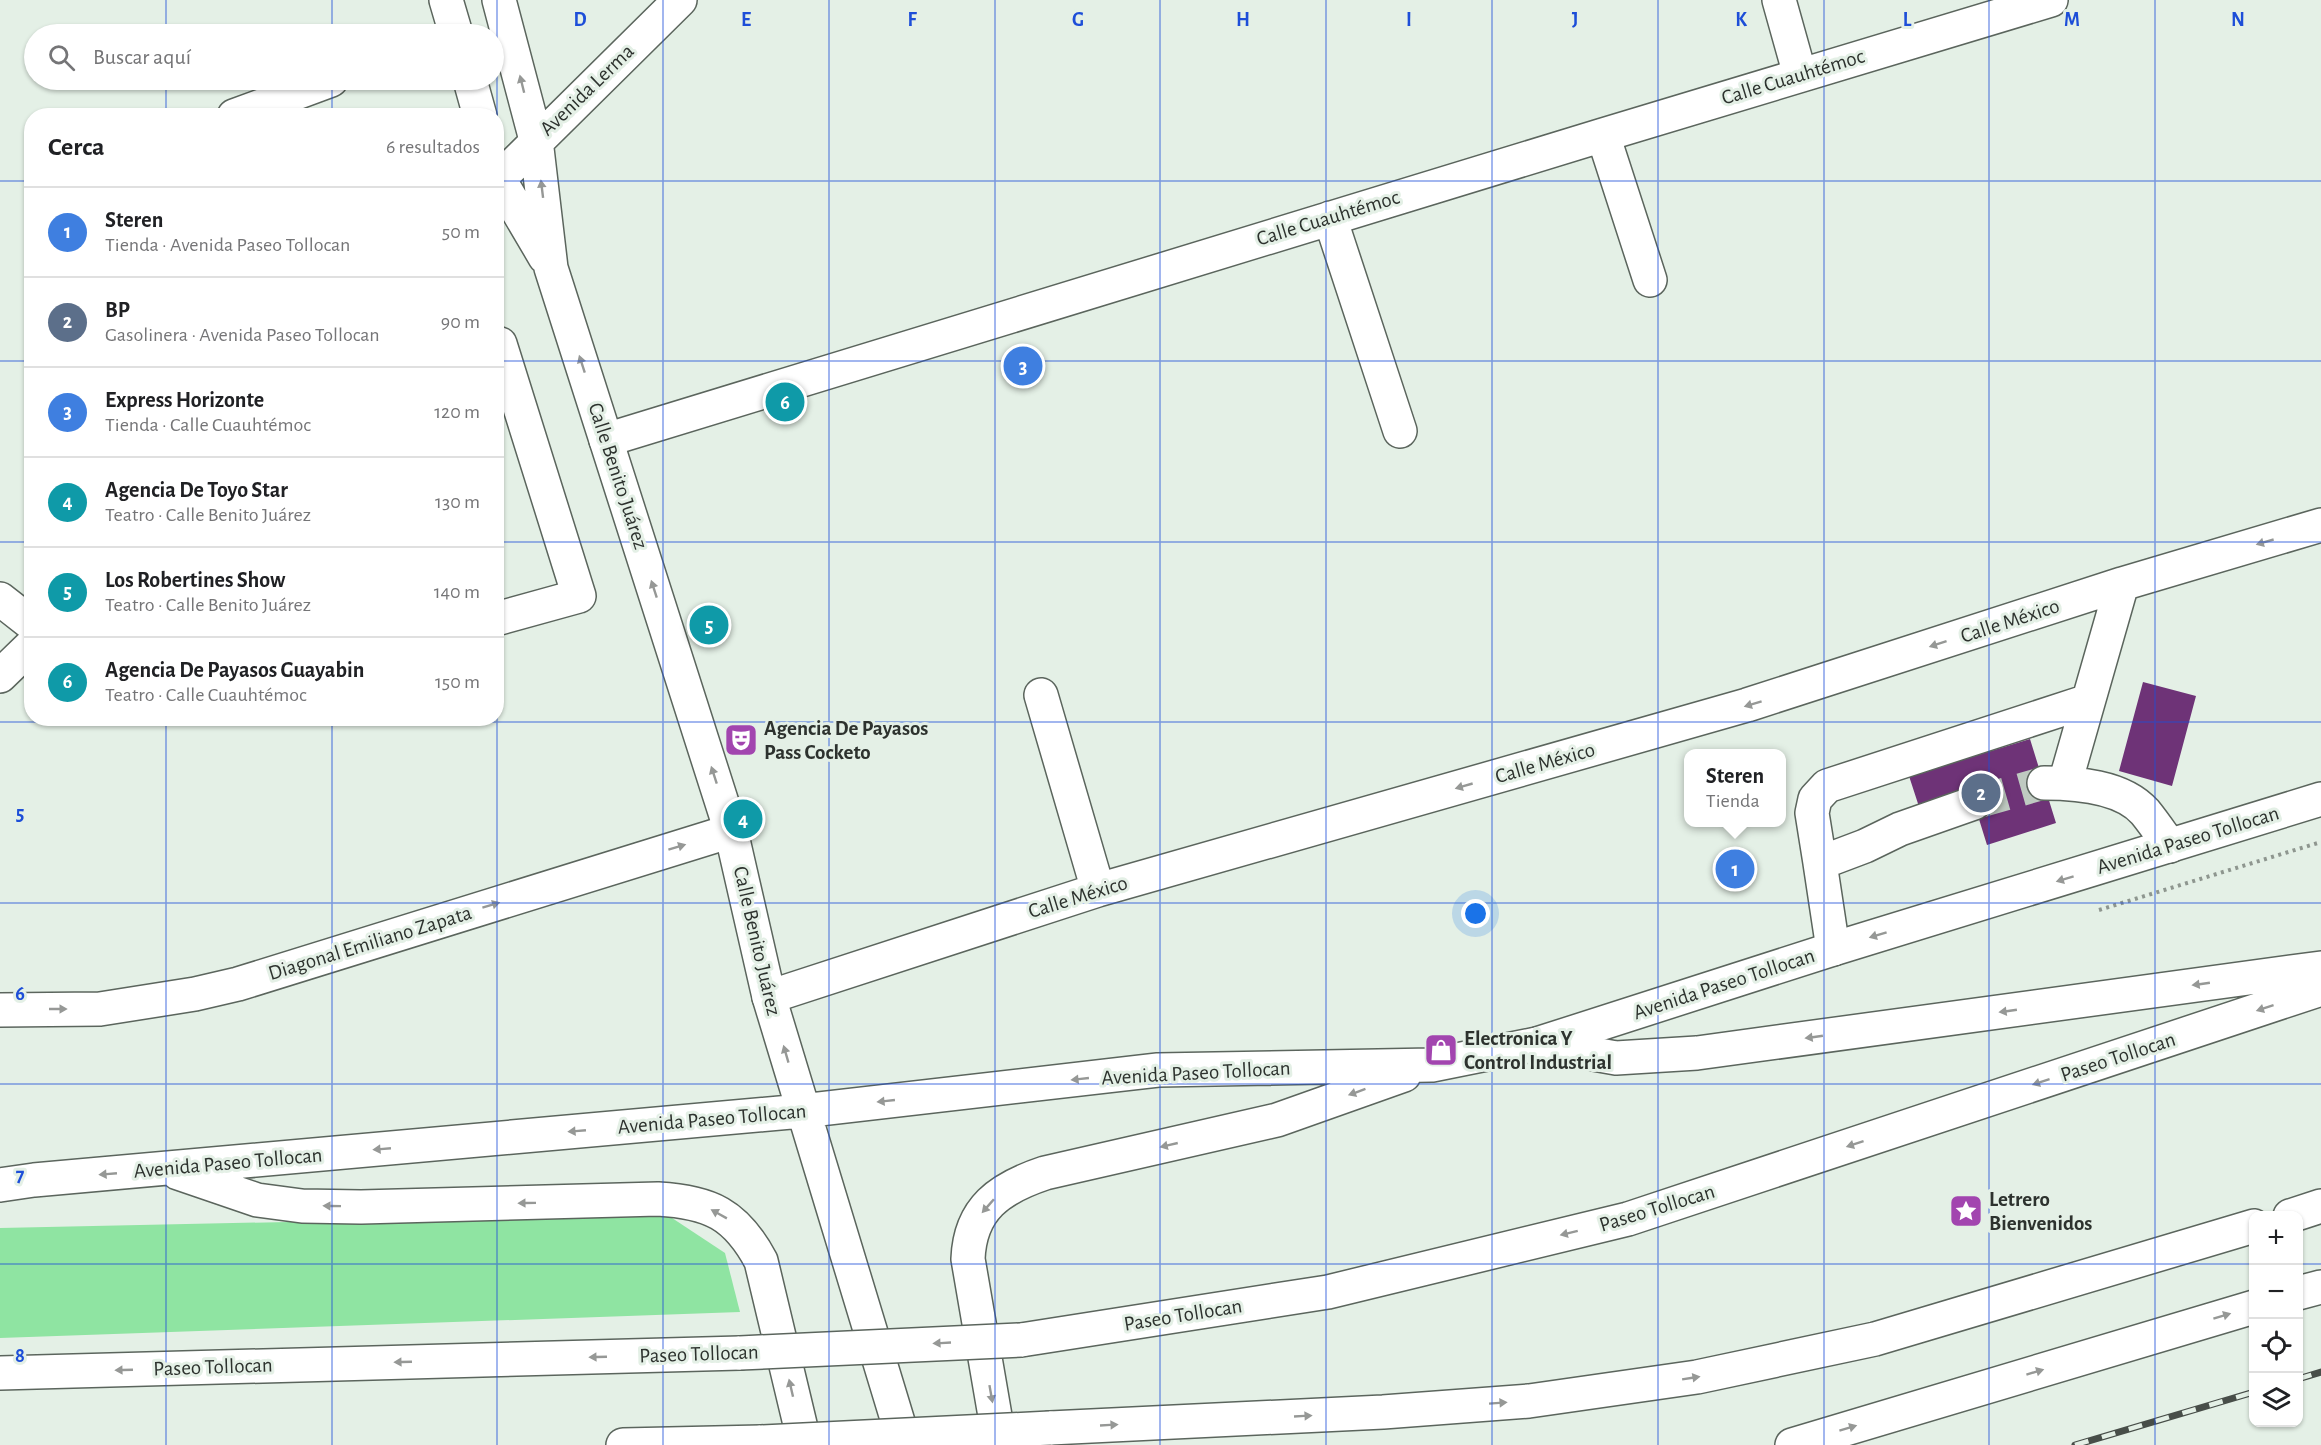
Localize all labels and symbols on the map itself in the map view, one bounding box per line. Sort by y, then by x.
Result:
text: D [573,10,587,30]
text: E [741,10,751,30]
text: F [907,10,917,30]
text: G [1072,10,1084,30]
text: H [1236,10,1250,30]
text: I [1406,10,1412,30]
text: J [1572,10,1578,30]
text: K [1735,10,1747,30]
text: L [1903,10,1912,30]
text: M [2064,10,2080,30]
text: N [2231,10,2245,30]
street label: Avenida Lerma [536,40,638,140]
street label: Calle Cuauhtémoc [1719,45,1867,109]
one-way arrow [516,74,526,93]
one-way arrow [537,179,547,198]
street label: Calle Cuauhtémoc [1254,186,1402,250]
pin: 3 [1004,344,1042,388]
one-way arrow [577,355,586,373]
pin: 6 [766,380,804,424]
street label: Calle Benito Juárez [584,400,652,552]
one-way arrow [2256,538,2274,547]
one-way arrow [649,580,658,598]
street label: Calle México [1958,595,2062,647]
pin: 5 [690,602,728,648]
one-way arrow [1929,639,1947,649]
one-way arrow [1744,699,1762,709]
place label: Agencia De Payasos Pass Cocketo [764,718,928,763]
theatre icon: Agencia De Payasos Pass Cocketo [723,722,759,758]
street label: Calle México [1493,739,1597,787]
one-way arrow [708,766,718,784]
pin: 2 [1962,770,2000,816]
one-way arrow [1455,782,1473,791]
pin: 4 [724,796,762,842]
street label: Avenida Paseo Tollocan [2094,802,2282,878]
text: 5 [16,804,24,824]
one-way arrow [668,842,686,852]
pin: 1 [1716,846,1754,892]
street label: Calle Benito Juárez [730,864,784,1018]
street label: Calle México [1026,872,1130,922]
one-way arrow [2056,874,2074,884]
your location [1461,899,1490,928]
one-way arrow [482,900,500,909]
street label: Diagonal Emiliano Zapata [266,902,475,984]
one-way arrow [1869,931,1887,940]
street label: Avenida Paseo Tollocan [1631,945,1817,1023]
one-way arrow [2191,979,2210,988]
text: 6 [15,984,25,1004]
one-way arrow [2256,1004,2274,1013]
one-way arrow [49,1005,68,1014]
one-way arrow [1998,1007,2017,1016]
place label: Electronica Y Control Industrial [1464,1028,1612,1073]
street label: Paseo Tollocan [2058,1029,2178,1085]
shop icon: Electronica Y Control Industrial [1423,1032,1459,1068]
one-way arrow [1805,1032,1824,1042]
one-way arrow [781,1045,790,1063]
street label: Avenida Paseo Tollocan [1101,1058,1291,1088]
one-way arrow [1070,1074,1089,1084]
one-way arrow [2031,1078,2049,1088]
one-way arrow [1348,1087,1366,1097]
one-way arrow [876,1096,895,1106]
street label: Avenida Paseo Tollocan [617,1100,807,1138]
one-way arrow [567,1126,586,1136]
one-way arrow [1846,1140,1864,1149]
one-way arrow [1160,1141,1179,1150]
street label: Avenida Paseo Tollocan [133,1144,323,1182]
one-way arrow [373,1144,392,1154]
text: 7 [16,1165,25,1185]
one-way arrow [98,1169,117,1179]
street label: Paseo Tollocan [1597,1181,1717,1235]
place label: Letrero Bienvenidos [1989,1189,2092,1234]
place icon: Letrero Bienvenidos [1948,1193,1984,1229]
one-way arrow [517,1198,536,1207]
one-way arrow [982,1198,995,1213]
one-way arrow [322,1201,341,1211]
one-way arrow [710,1209,727,1219]
one-way arrow [1560,1229,1579,1239]
street label: Paseo Tollocan [1122,1295,1244,1335]
one-way arrow [2213,1311,2231,1320]
one-way arrow [932,1339,951,1348]
street label: Paseo Tollocan [639,1341,759,1367]
text: 8 [15,1346,25,1366]
one-way arrow [588,1352,607,1362]
street label: Paseo Tollocan [153,1354,273,1380]
one-way arrow [393,1357,412,1367]
one-way arrow [114,1365,133,1374]
one-way arrow [2026,1367,2044,1376]
one-way arrow [1682,1373,1701,1382]
one-way arrow [786,1379,796,1397]
one-way arrow [987,1384,996,1403]
one-way arrow [1489,1399,1508,1408]
one-way arrow [1294,1411,1313,1420]
one-way arrow [1099,1420,1118,1429]
one-way arrow [1839,1423,1857,1432]

